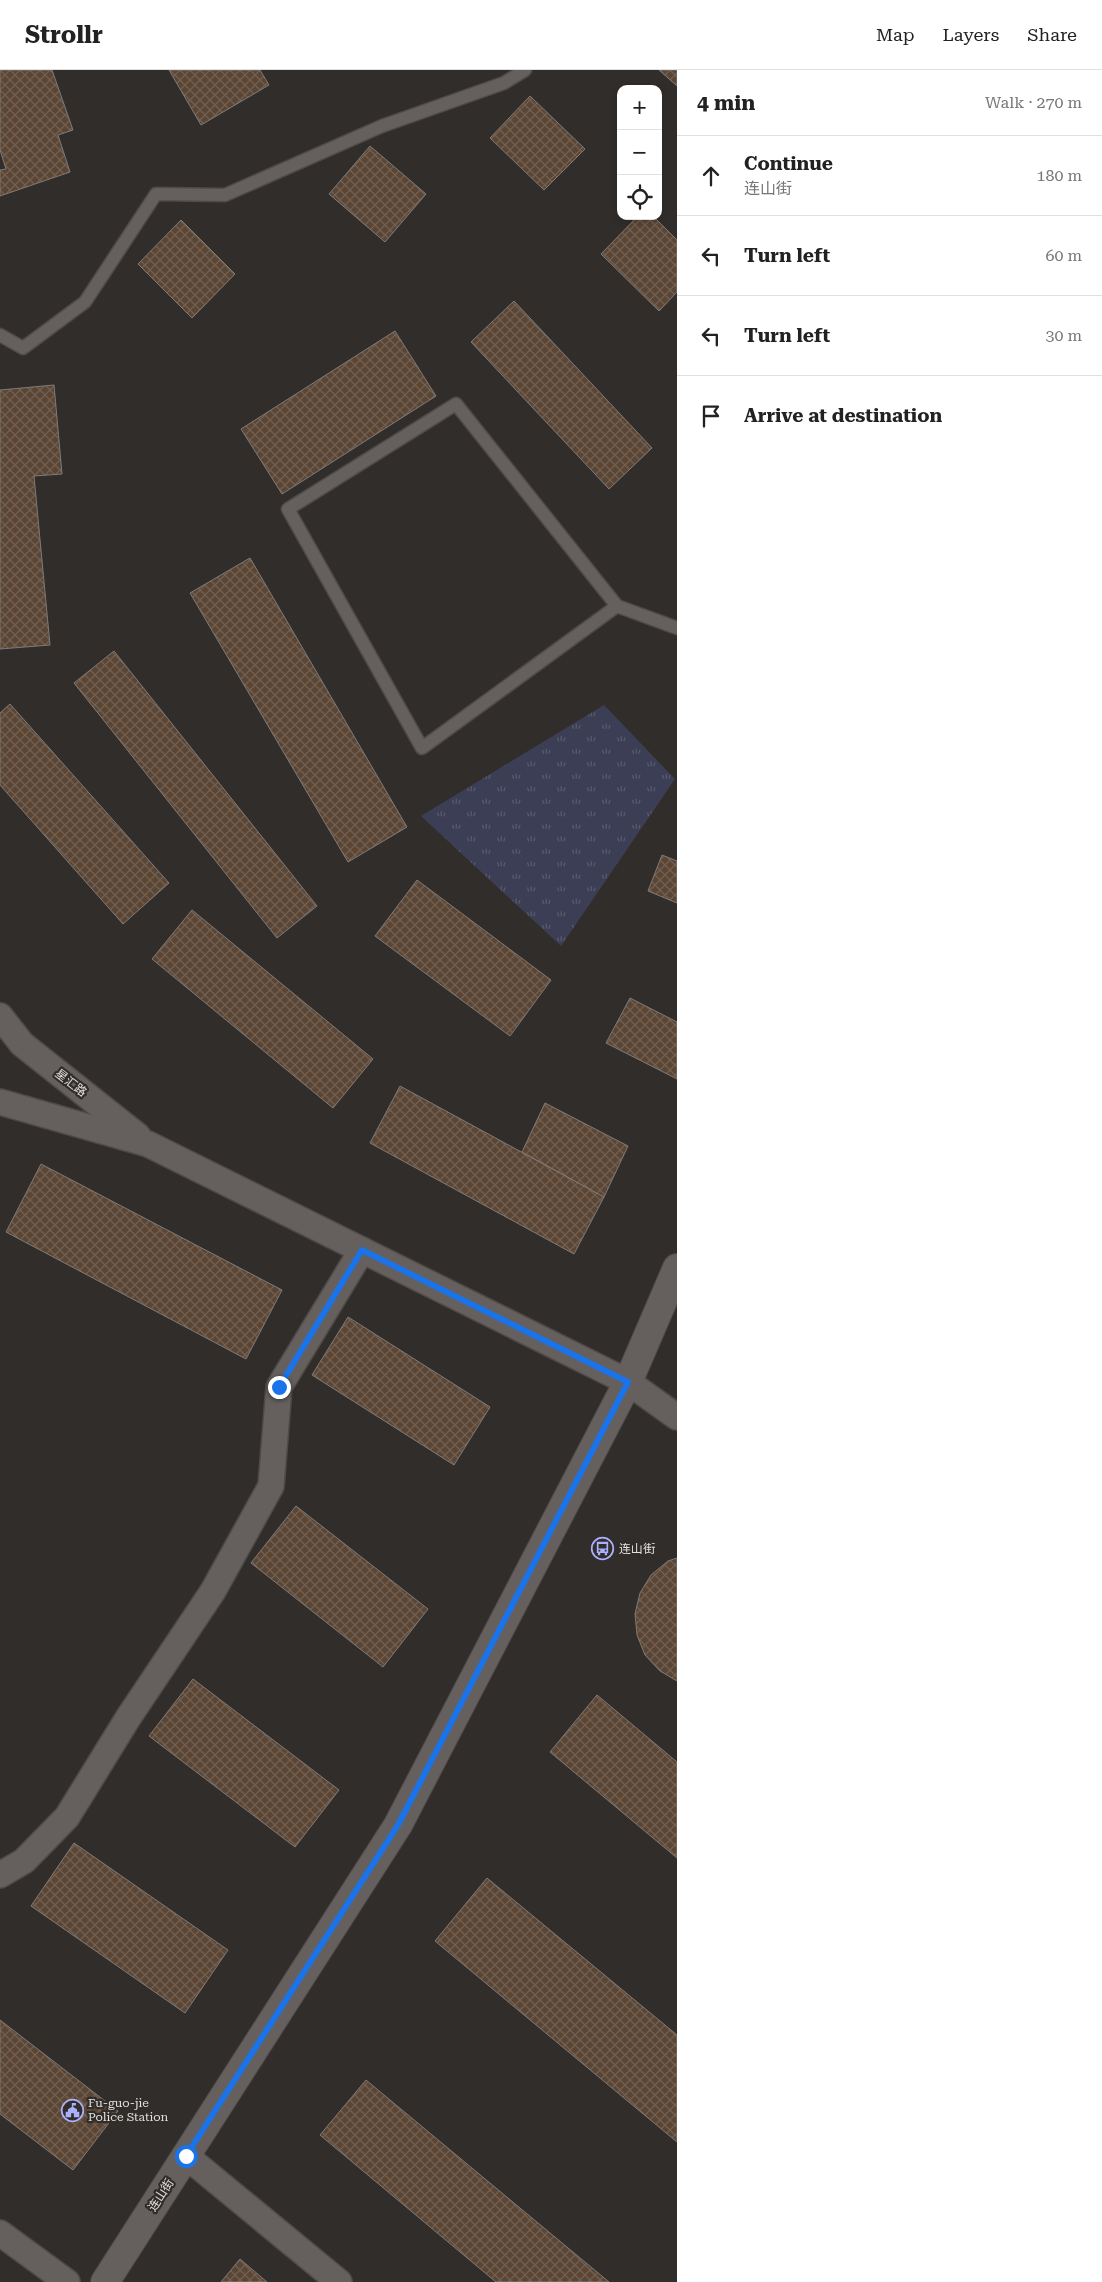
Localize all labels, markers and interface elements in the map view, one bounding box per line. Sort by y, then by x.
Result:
text: Strollr [25,21,103,49]
text: Map [876,24,915,45]
text: Layers [943,24,999,45]
text: Share [1027,24,1077,45]
map controls [617,85,662,220]
button: + [617,85,662,130]
text: 4 min [697,91,755,115]
text: Walk · 270 m [985,93,1082,112]
button: − [617,130,662,175]
text: Continue [744,152,833,175]
icon: ahead [697,162,725,190]
text: 180 m [1036,166,1082,185]
button: locate [617,175,662,220]
text: 连山街 [744,179,792,198]
icon: left [697,242,725,270]
text: Turn left [744,244,830,267]
text: 60 m [1045,246,1082,265]
icon: left [697,322,725,350]
text: Turn left [744,324,830,347]
text: 30 m [1045,326,1082,345]
icon: arrive [697,402,725,430]
text: Arrive at destination [744,404,942,427]
street label: 星汇路 [53,1066,89,1100]
route end [268,1376,291,1399]
bus stop icon: 连山街 [591,1537,615,1561]
place label: 连山街 [619,1542,655,1556]
place label: Fu-guo-jie Police Station [88,2096,169,2124]
public building icon: Fu-guo-jie Police Station [60,2098,84,2122]
route start [175,2145,198,2168]
street label: 连山街 [145,2176,177,2214]

